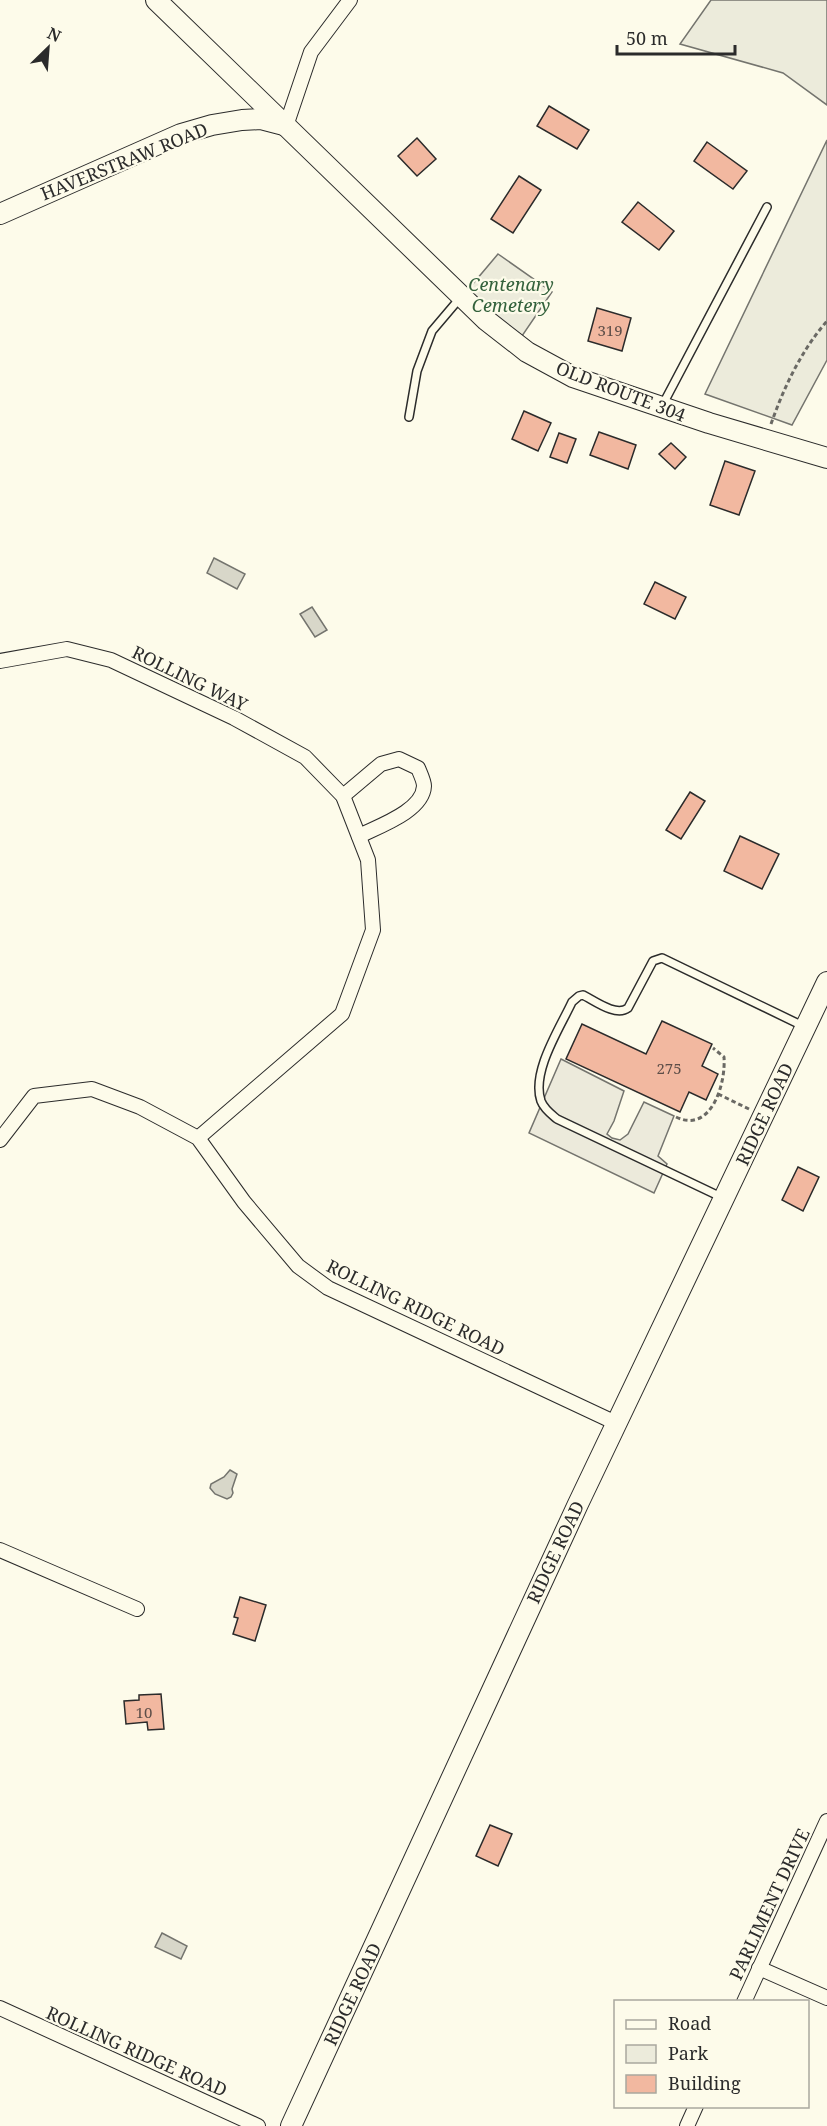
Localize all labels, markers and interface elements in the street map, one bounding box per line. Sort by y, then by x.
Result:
north arrow [18,18,78,78]
scale bar [617,18,736,56]
text: N [44,22,65,47]
text: 50 m [626,26,668,50]
street label: HAVERSTRAW ROAD [37,117,211,205]
park label: Centenary Cemetery [468,272,554,317]
house number: 319 [597,320,623,340]
street label: OLD ROUTE 304 [553,355,689,427]
street label: ROLLING WAY [128,640,252,717]
house number: 275 [656,1058,682,1078]
street label: RIDGE ROAD [730,1059,798,1169]
street label: ROLLING RIDGE ROAD [323,1253,509,1361]
street label: RIDGE ROAD [521,1497,589,1607]
house number: 10 [136,1702,152,1722]
street label: PARLIMENT DRIVE [723,1824,815,1984]
street label: RIDGE ROAD [318,1939,386,2049]
street label: ROLLING RIDGE ROAD [43,2000,231,2102]
legend [614,2000,809,2108]
text: Road [668,2011,711,2035]
text: Park [668,2041,708,2065]
text: Building [668,2071,741,2095]

